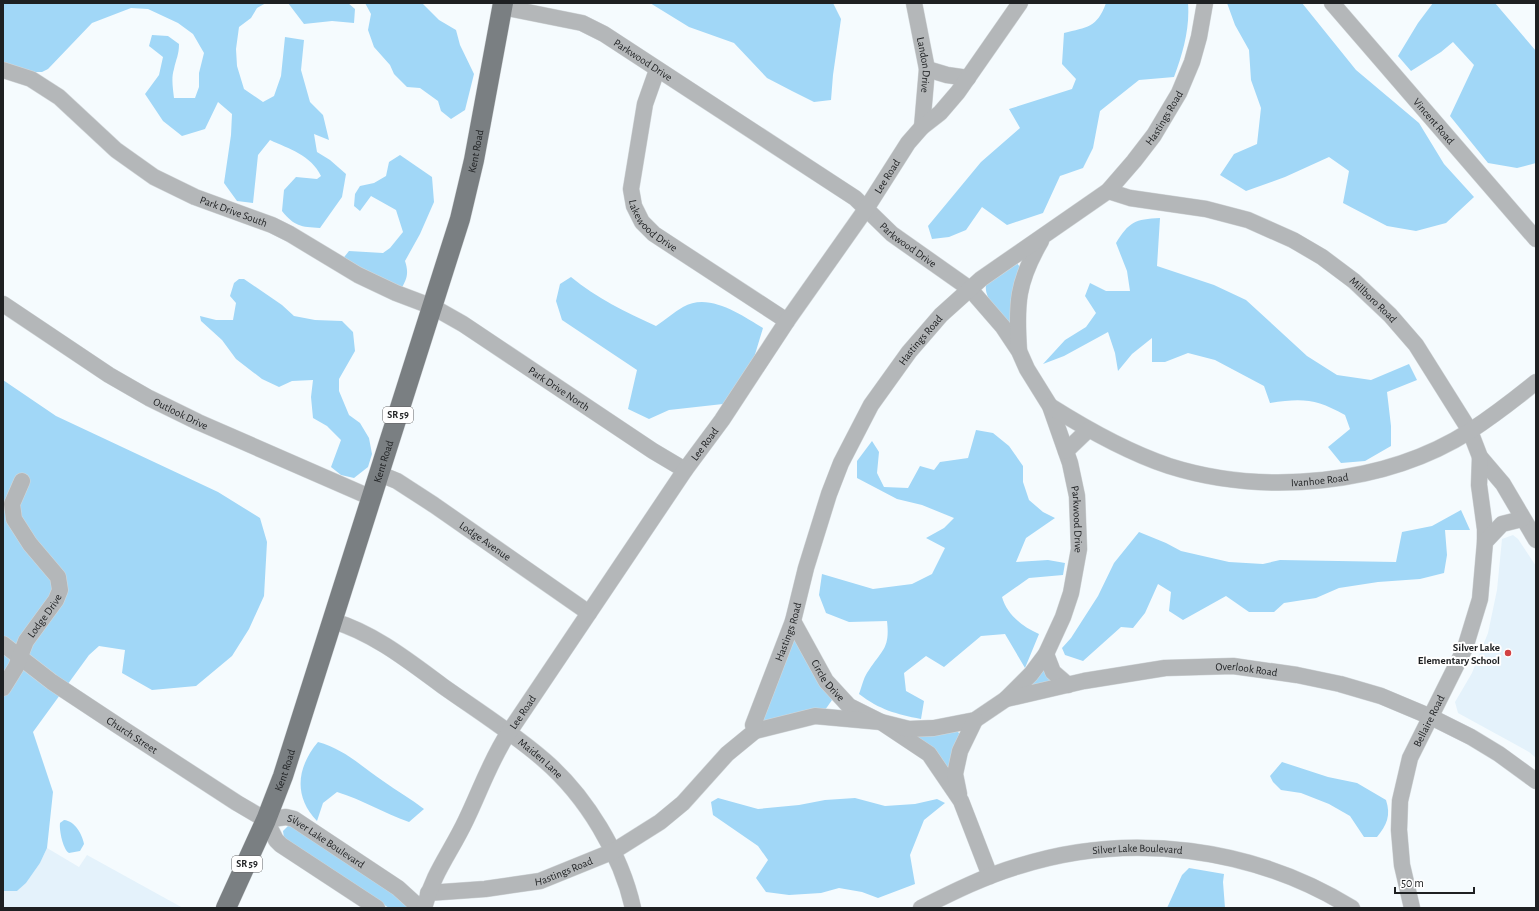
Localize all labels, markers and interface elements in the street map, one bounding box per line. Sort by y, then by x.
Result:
street label: Landon Drive [915,36,933,93]
street label: Parkwood Drive [612,37,674,83]
street label: Hastings Road [1143,88,1185,147]
street label: Vincent Road [1411,96,1457,146]
street label: Kent Road [466,128,485,174]
street label: Lee Road [872,157,902,195]
street label: Park Drive South [199,194,269,228]
street label: Lakewood Drive [627,199,679,253]
street label: Parkwood Drive [878,220,939,269]
street label: Millboro Road [1348,275,1399,325]
street label: Hastings Road [896,312,944,367]
street label: Park Drive North [527,364,592,413]
street label: Outlook Drive [152,396,210,431]
road number: SR 59 [383,407,413,423]
street label: Lee Road [689,425,720,463]
street label: Kent Road [371,439,395,484]
street label: Ivanhoe Road [1291,471,1350,488]
street label: Parkwood Drive [1069,485,1085,554]
street label: Lodge Avenue [458,519,513,562]
street label: Lodge Drive [25,592,63,639]
street label: Hastings Road [773,601,803,663]
place label: Silver Lake Elementary School [1418,642,1500,666]
marker: Silver Lake Elementary School [1503,648,1513,658]
street label: Circle Drive [810,657,847,703]
street label: Overlook Road [1215,660,1279,678]
street label: Lee Road [507,693,538,731]
street label: Bellaire Road [1411,693,1446,749]
street label: Church Street [105,714,160,756]
street label: Maiden Lane [516,736,565,780]
street label: Kent Road [272,747,297,793]
street label: Silver Lake Boulevard [286,812,367,870]
street label: Silver Lake Boulevard [1092,842,1183,856]
street label: Hastings Road [534,855,594,887]
road number: SR 59 [232,856,262,872]
scale bar [1395,869,1474,895]
text: 50 m [1401,877,1424,889]

